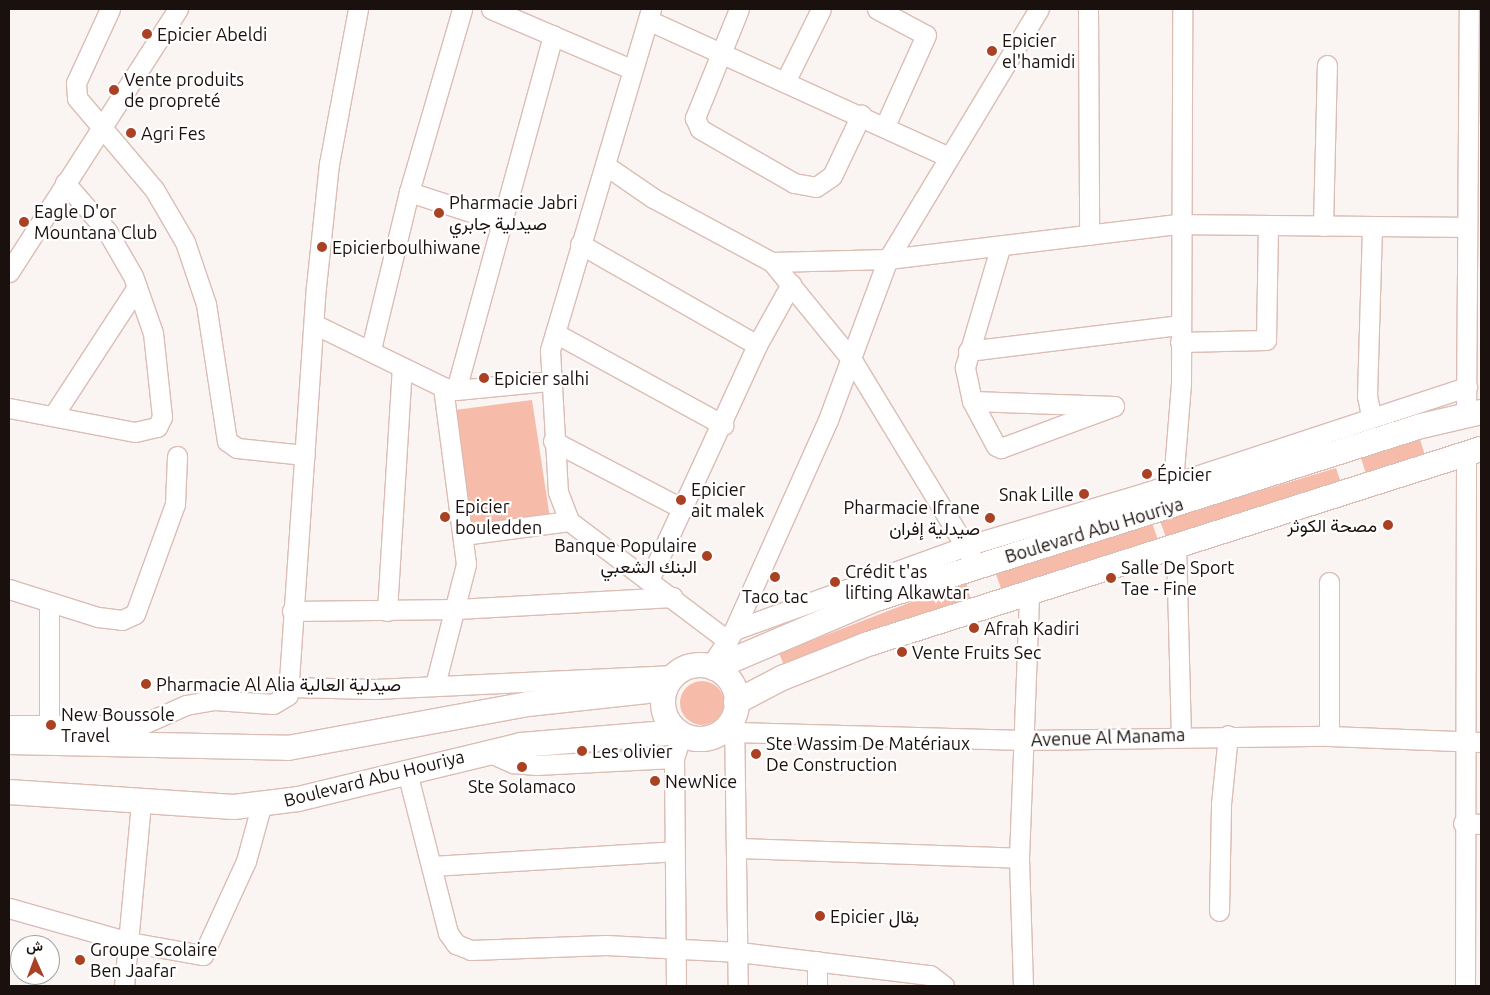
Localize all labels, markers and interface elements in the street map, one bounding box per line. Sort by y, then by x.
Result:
place label: Epicier Abeldi [157,23,267,45]
marker: Epicier Abeldi [141,28,153,40]
place label: Epicier el'hamidi [1002,30,1075,72]
marker: Epicier el'hamidi [986,45,998,57]
place label: Vente produits de propreté [124,69,244,112]
marker: Vente produits de propreté [108,84,120,96]
place label: Agri Fes [141,122,206,144]
marker: Agri Fes [125,127,137,139]
place label: Pharmacie Jabri صيدلية جابري [449,192,578,234]
place label: Eagle D'or Mountana Club [34,201,157,243]
marker: Pharmacie Jabri صيدلية جابري [433,207,445,219]
marker: Eagle D'or Mountana Club [18,216,30,228]
place label: Epicierboulhiwane [332,236,481,258]
marker: Epicierboulhiwane [316,241,328,253]
place label: Epicier salhi [494,367,589,389]
marker: Epicier salhi [478,372,490,384]
place label: Épicier [1157,463,1212,485]
marker: Épicier [1141,468,1153,480]
place label: Epicier ait malek [691,479,764,522]
place label: Snak Lille [999,483,1074,505]
marker: Snak Lille [1078,488,1090,500]
street label: Boulevard Abu Houriya [1002,493,1186,567]
marker: Epicier ait malek [675,494,687,506]
place label: Epicier bouledden [455,496,542,538]
place label: Pharmacie Ifrane صيدلية إفران [844,497,980,540]
marker: Epicier bouledden [439,511,451,523]
marker: Pharmacie Ifrane صيدلية إفران [984,512,996,524]
place label: مصحة الكوثر [1287,514,1377,536]
marker: مصحة الكوثر [1381,518,1395,532]
place label: Banque Populaire البنك الشعبي [554,535,697,578]
marker: Banque Populaire البنك الشعبي [701,550,713,562]
place label: Salle De Sport Tae - Fine [1121,557,1234,600]
place label: Crédit t'as lifting Alkawtar [845,561,969,604]
marker: Taco tac [769,571,781,583]
marker: Salle De Sport Tae - Fine [1105,572,1117,584]
marker: Crédit t'as lifting Alkawtar [829,576,841,588]
place label: Taco tac [742,585,808,607]
place label: Afrah Kadiri [984,617,1079,639]
marker: Afrah Kadiri [968,622,980,634]
place label: Vente Fruits Sec [912,641,1041,663]
marker: Vente Fruits Sec [896,646,908,658]
place label: Pharmacie Al Alia صيدلية العالية [156,673,401,695]
marker: Pharmacie Al Alia صيدلية العالية [140,678,152,690]
place label: New Boussole Travel [61,704,175,746]
marker: New Boussole Travel [45,719,57,731]
street label: Avenue Al Manama [1030,724,1186,750]
place label: Ste Wassim De Matériaux De Construction [766,733,970,776]
place label: Les olivier [592,740,673,762]
street label: Boulevard Abu Houriya [281,745,467,811]
marker: Les olivier [576,745,588,757]
marker: Ste Wassim De Matériaux De Construction [750,748,762,760]
marker: Ste Solamaco [516,761,528,773]
place label: NewNice [665,770,737,792]
place label: Ste Solamaco [468,775,576,797]
marker: NewNice [649,775,661,787]
place label: Epicier بقال [830,905,919,927]
marker: Epicier بقال [814,910,826,922]
north arrow [10,935,60,985]
text: ش [26,938,43,954]
place label: Groupe Scolaire Ben Jaafar [90,939,218,982]
marker: Groupe Scolaire Ben Jaafar [74,954,86,966]

